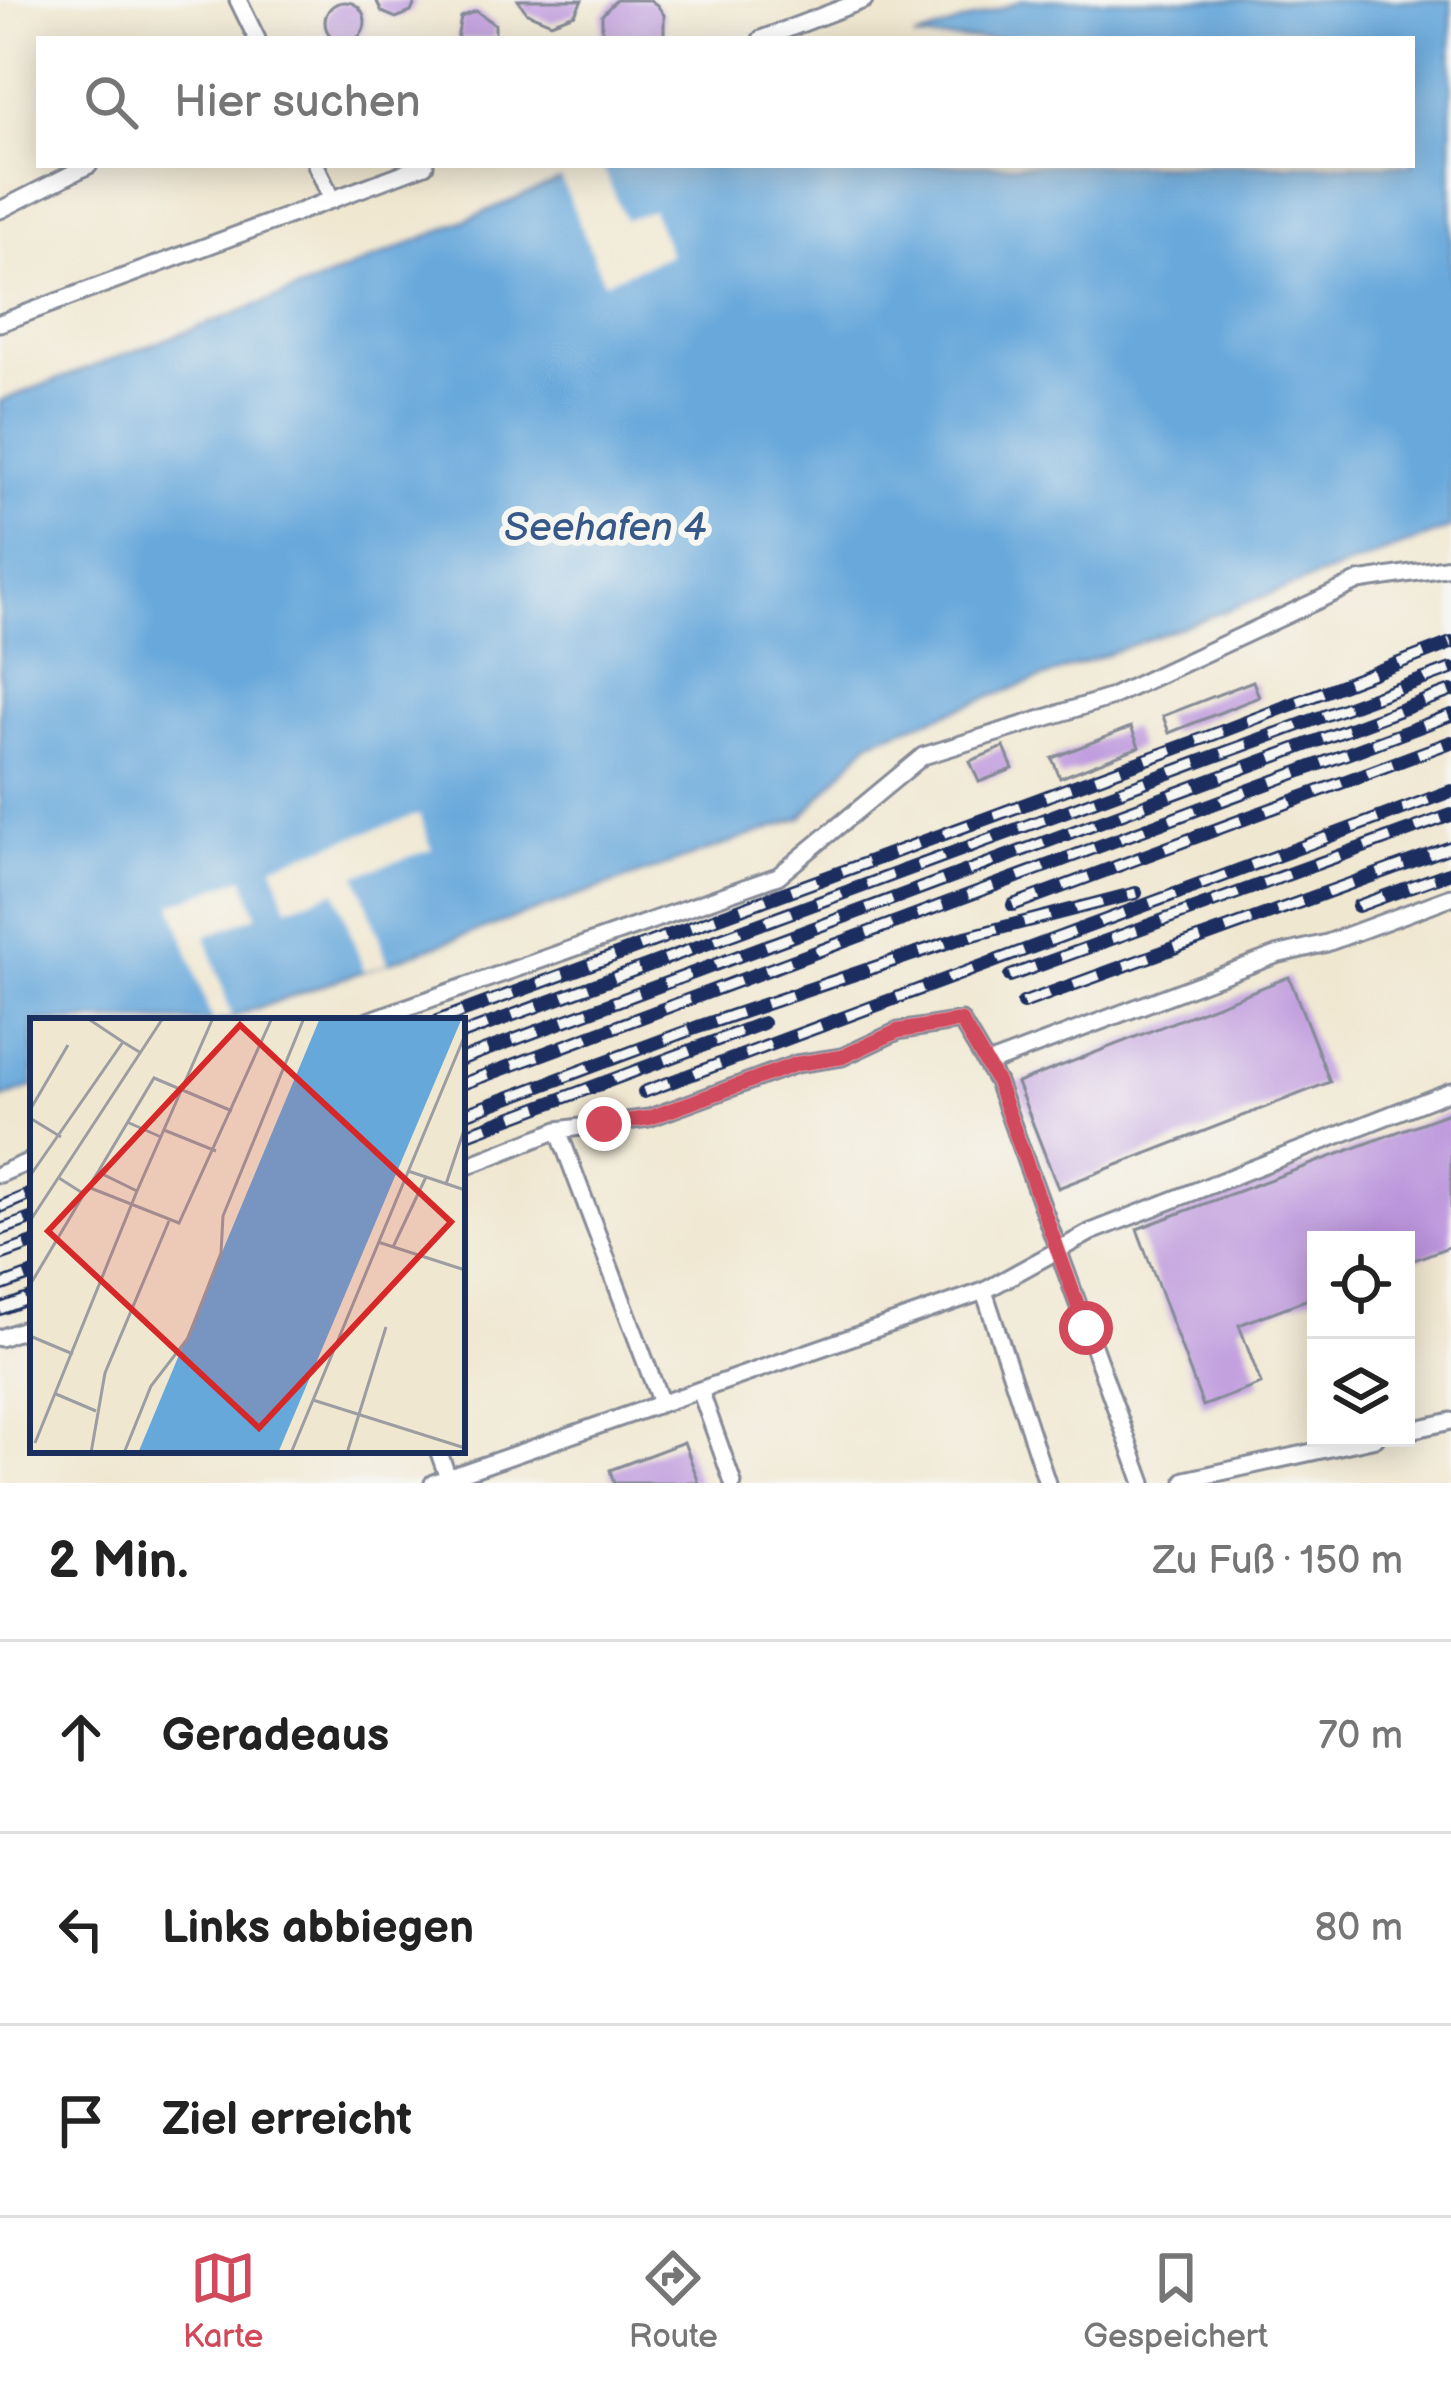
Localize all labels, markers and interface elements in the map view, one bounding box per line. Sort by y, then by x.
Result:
search box [36,36,1415,168]
icon: search [78,69,144,135]
text: Hier suchen [174,75,421,130]
water label: Seehafen 4 [504,505,706,552]
inset map [30,1018,465,1453]
route end [577,1097,631,1151]
map controls [1307,1231,1415,1447]
button: locate [1307,1231,1415,1339]
route start [1059,1301,1113,1355]
button: layers [1307,1339,1415,1447]
text: 2 Min. [48,1531,188,1592]
text: Zu Fuß · 150 m [1153,1538,1403,1585]
icon: ahead [48,1704,114,1770]
text: Geradeaus [162,1709,389,1764]
text: 70 m [1318,1713,1403,1760]
icon: left [48,1896,114,1962]
text: Links abbiegen [162,1901,474,1956]
text: 80 m [1315,1905,1403,1952]
icon: arrive [48,2088,114,2154]
text: Ziel erreicht [162,2093,412,2148]
tab: Karte [183,2245,263,2357]
tab: Route [629,2245,718,2357]
tab: Gespeichert [1083,2245,1268,2357]

